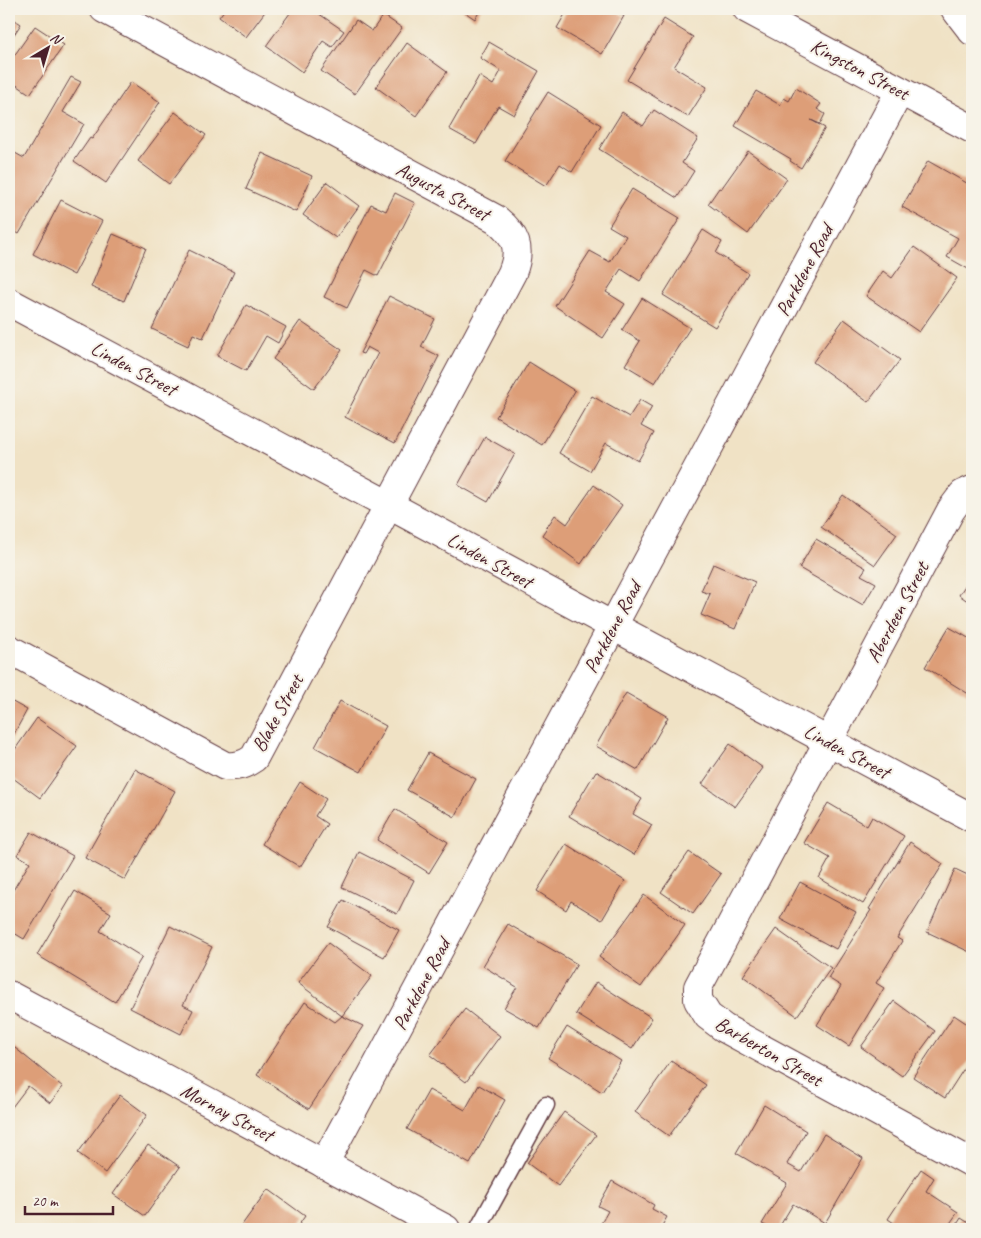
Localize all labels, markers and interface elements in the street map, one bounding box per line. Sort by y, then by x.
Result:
north arrow [22,22,72,72]
text: N [47,29,66,49]
street label: Kingston Street [806,33,915,107]
street label: Augusta Street [392,157,497,228]
street label: Parkdene Road [770,217,840,320]
street label: Linden Street [87,336,184,403]
street label: Linden Street [443,527,540,596]
street label: Aberdeen Street [861,556,935,667]
street label: Parkdene Road [578,574,648,677]
street label: Blake Street [246,668,310,756]
street label: Linden Street [800,719,897,786]
street label: Parkdene Road [387,931,457,1034]
street label: Barberton Street [711,1011,829,1093]
street label: Mornay Street [176,1078,280,1149]
scale bar [25,1183,112,1215]
text: 20 m [32,1192,59,1211]

